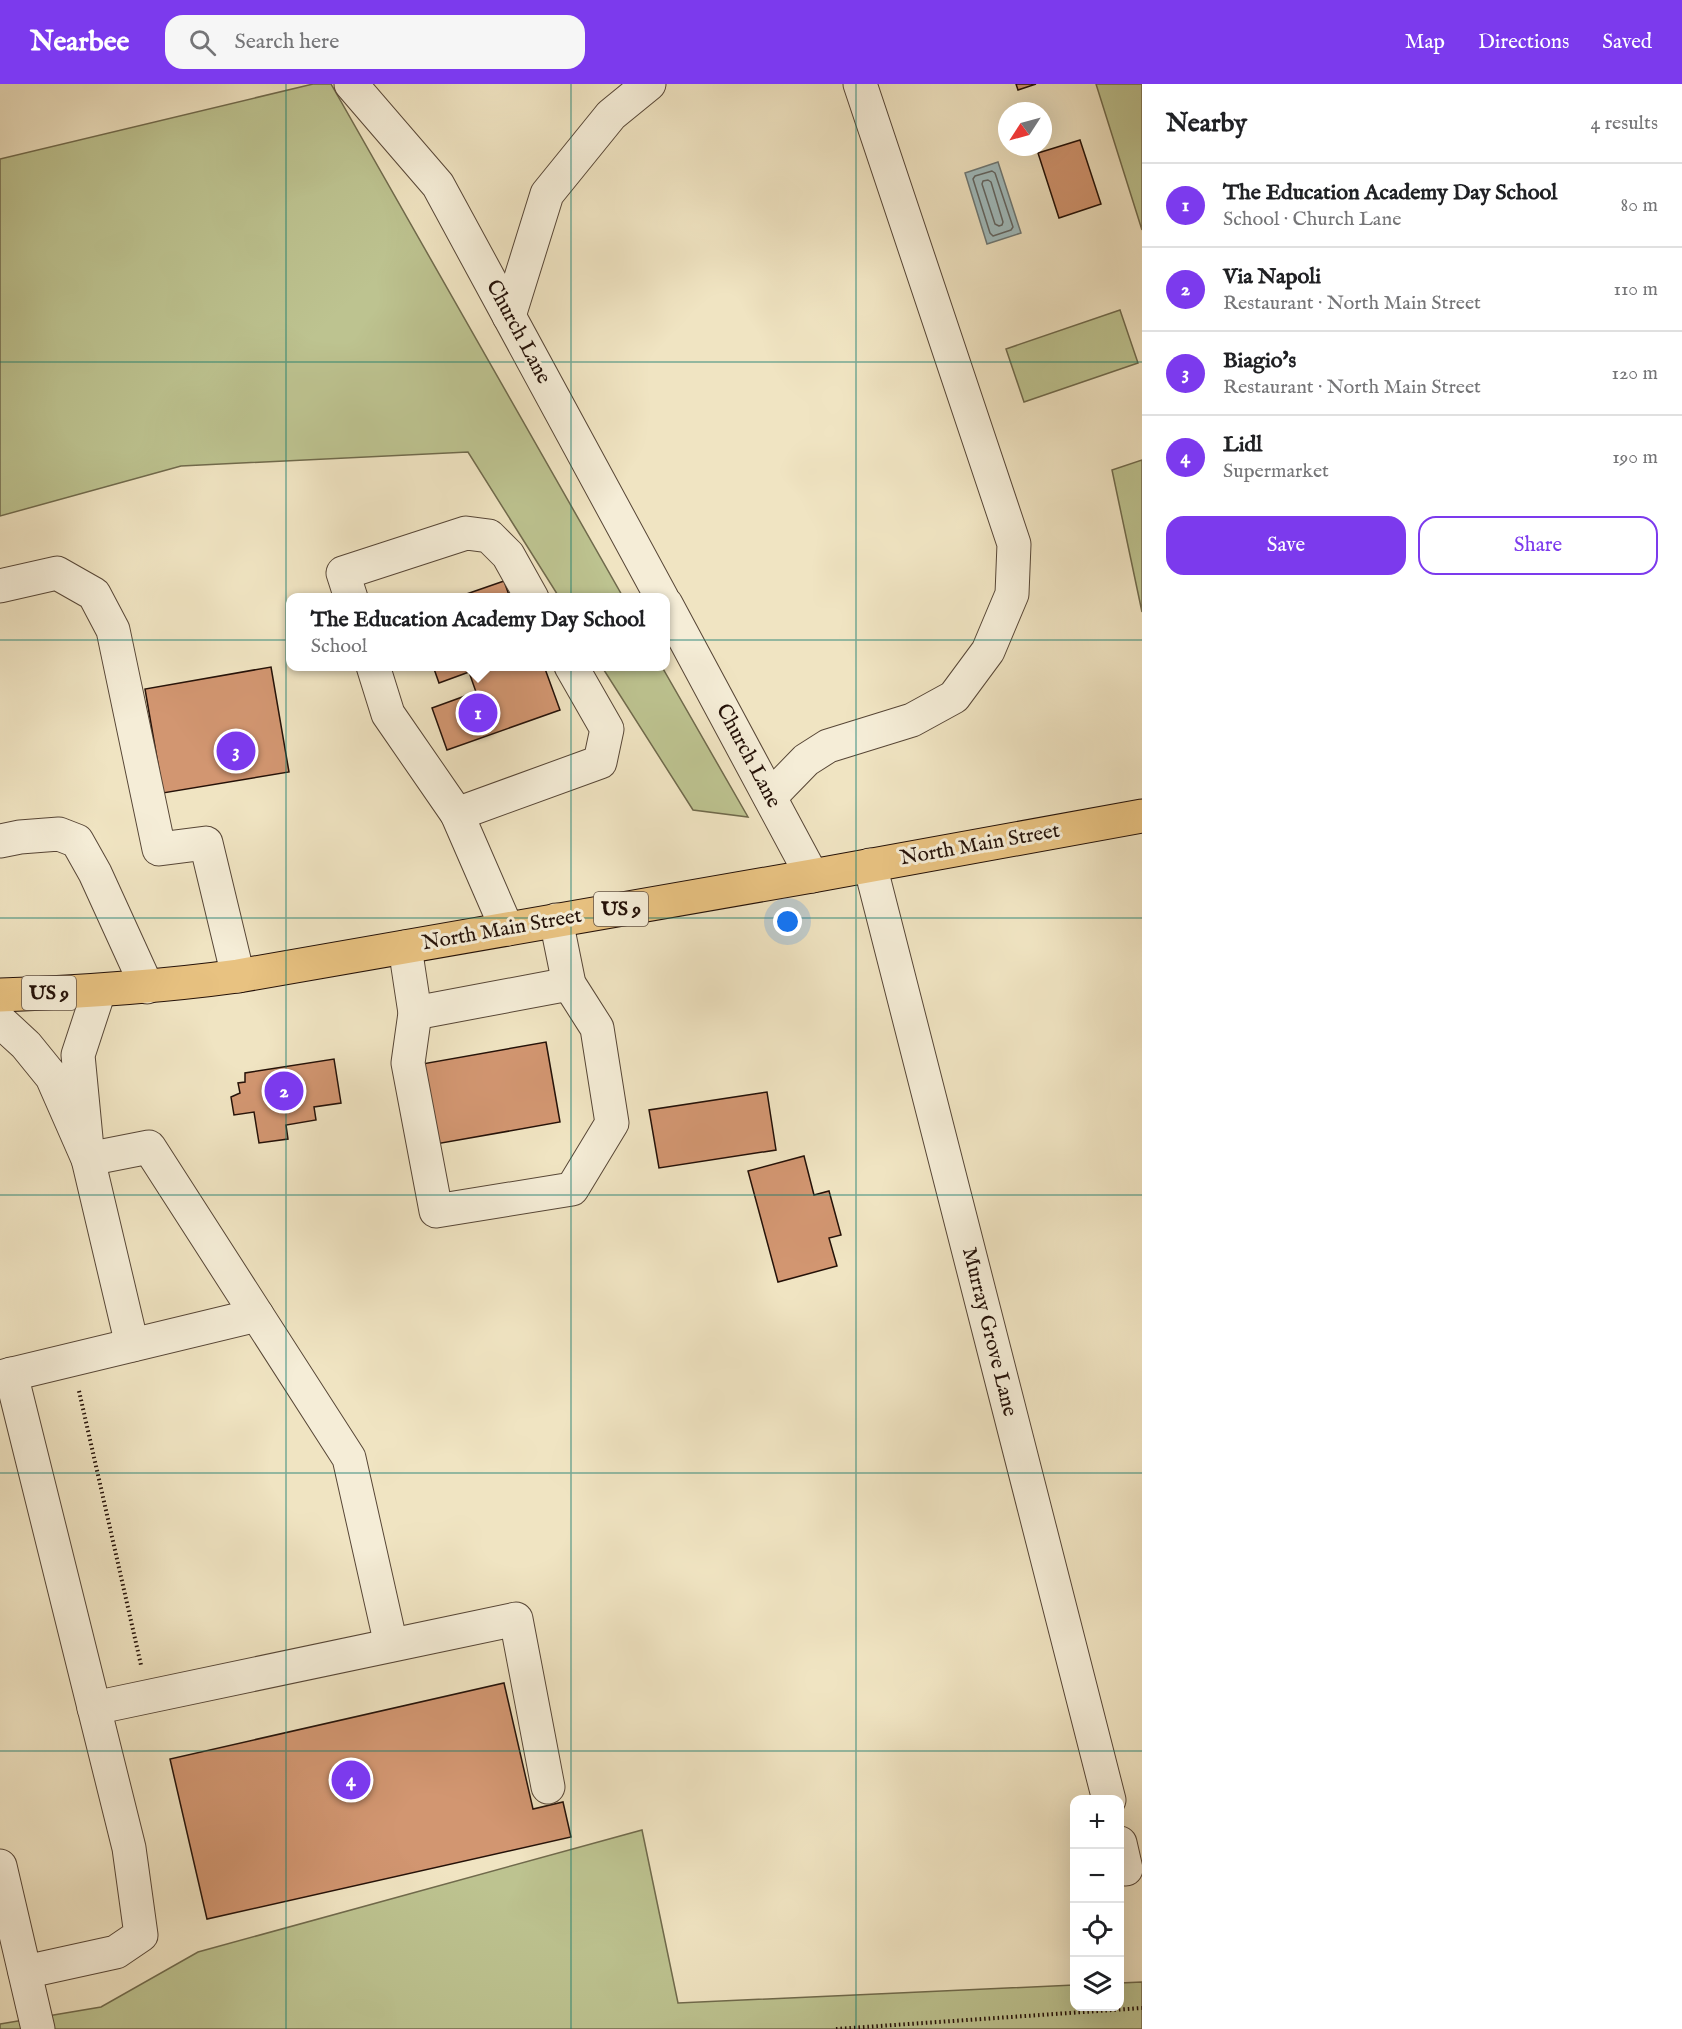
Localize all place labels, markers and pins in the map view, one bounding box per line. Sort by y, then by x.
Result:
pin: 1 [458,690,498,736]
pin: 3 [216,728,256,774]
pin: 2 [264,1068,304,1114]
pin: 4 [332,1758,370,1802]

